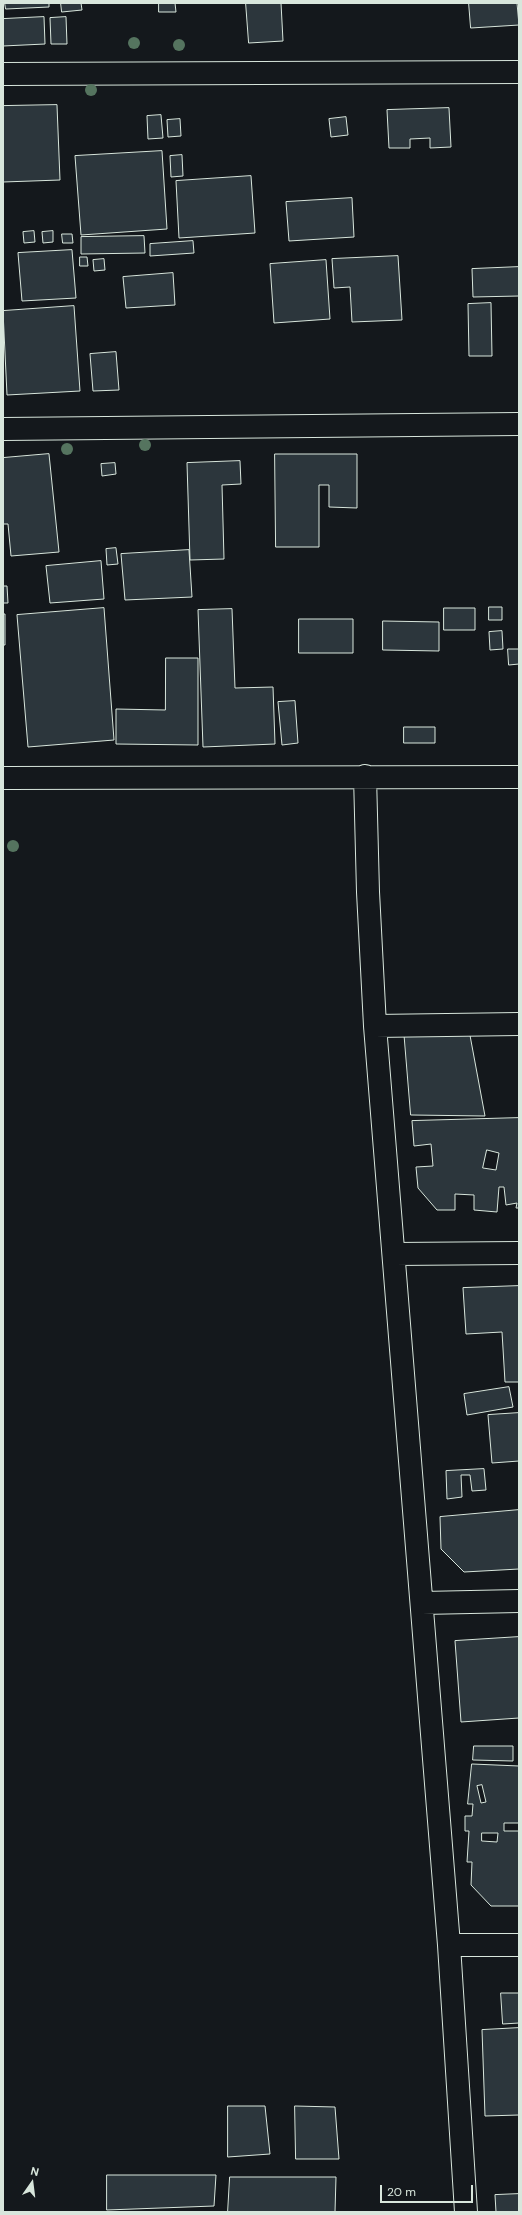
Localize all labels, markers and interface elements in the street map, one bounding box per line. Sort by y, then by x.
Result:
north arrow [12,2163,52,2203]
text: N [29,2164,40,2179]
scale bar [382,2177,475,2203]
text: 20 m [387,2184,416,2200]

